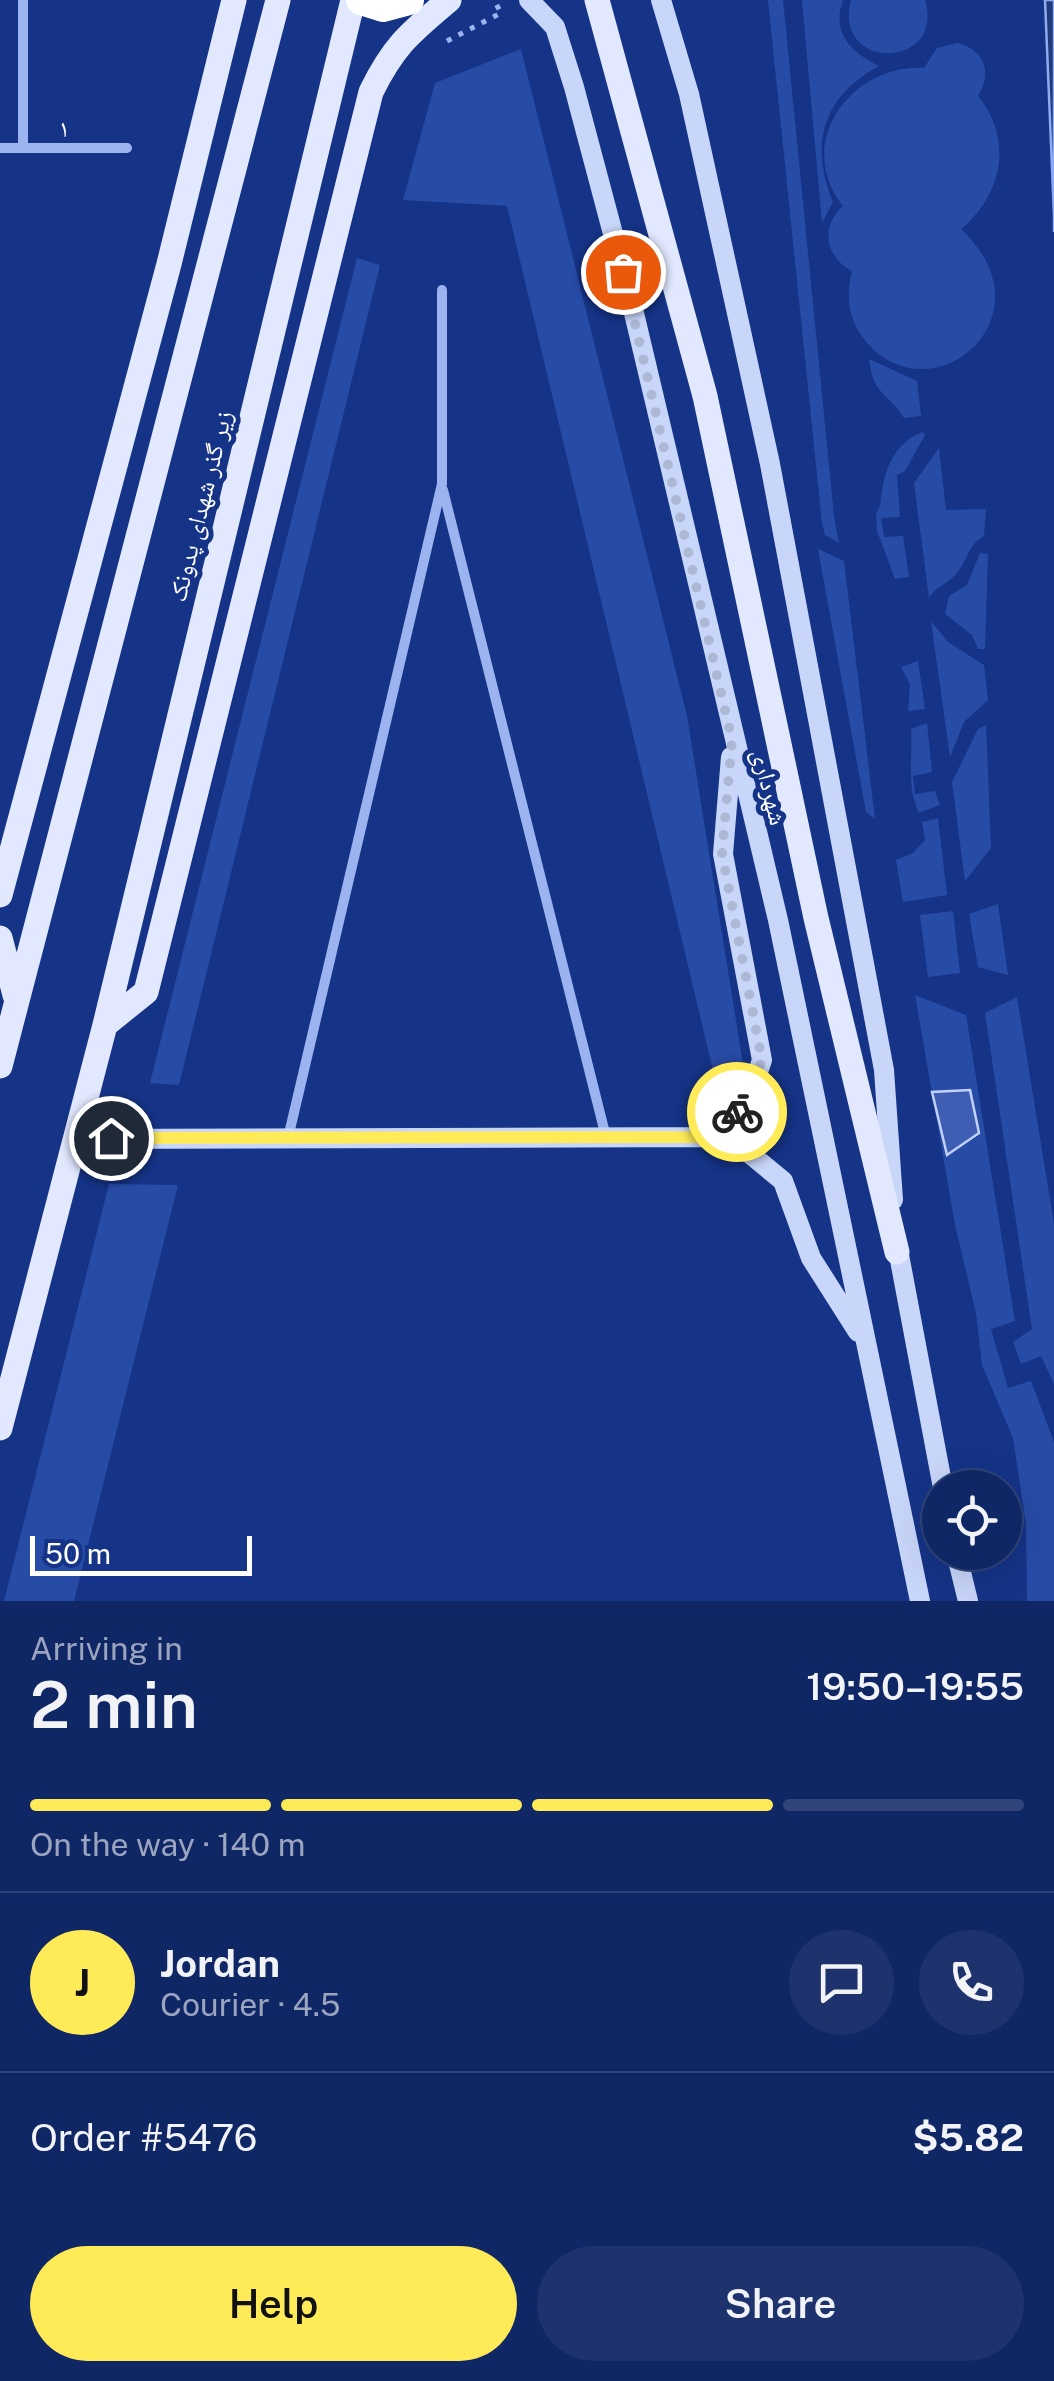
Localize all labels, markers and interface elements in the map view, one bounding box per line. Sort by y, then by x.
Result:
street label: ۱ [58,113,70,143]
pin [581,230,666,315]
icon: bag [596,245,651,300]
street label: زیر گذر شهدای پدونک [162,407,239,605]
street label: شهرداری [745,746,794,828]
courier [687,1062,787,1162]
icon: bike [710,1085,765,1140]
pin [69,1096,154,1181]
icon: home [84,1111,139,1166]
map controls [922,1470,1022,1570]
button: locate [922,1470,1022,1570]
scale bar [30,1531,252,1576]
text: 50 m [45,1537,111,1570]
text: Arriving in [30,1630,183,1667]
text: 19:50–19:55 [806,1664,1024,1709]
text: 2 min [30,1666,198,1743]
text: On the way · 140 m [30,1826,306,1863]
button: chat [789,1930,894,2035]
button: phone [919,1930,1024,2035]
text: Jordan [160,1941,280,1986]
text: J [75,1960,90,2005]
text: Courier · 4.5 [160,1986,340,2023]
text: Order #5476 [30,2115,257,2160]
text: $5.82 [913,2115,1024,2160]
button: Help [30,2246,517,2361]
button: Share [537,2246,1024,2361]

